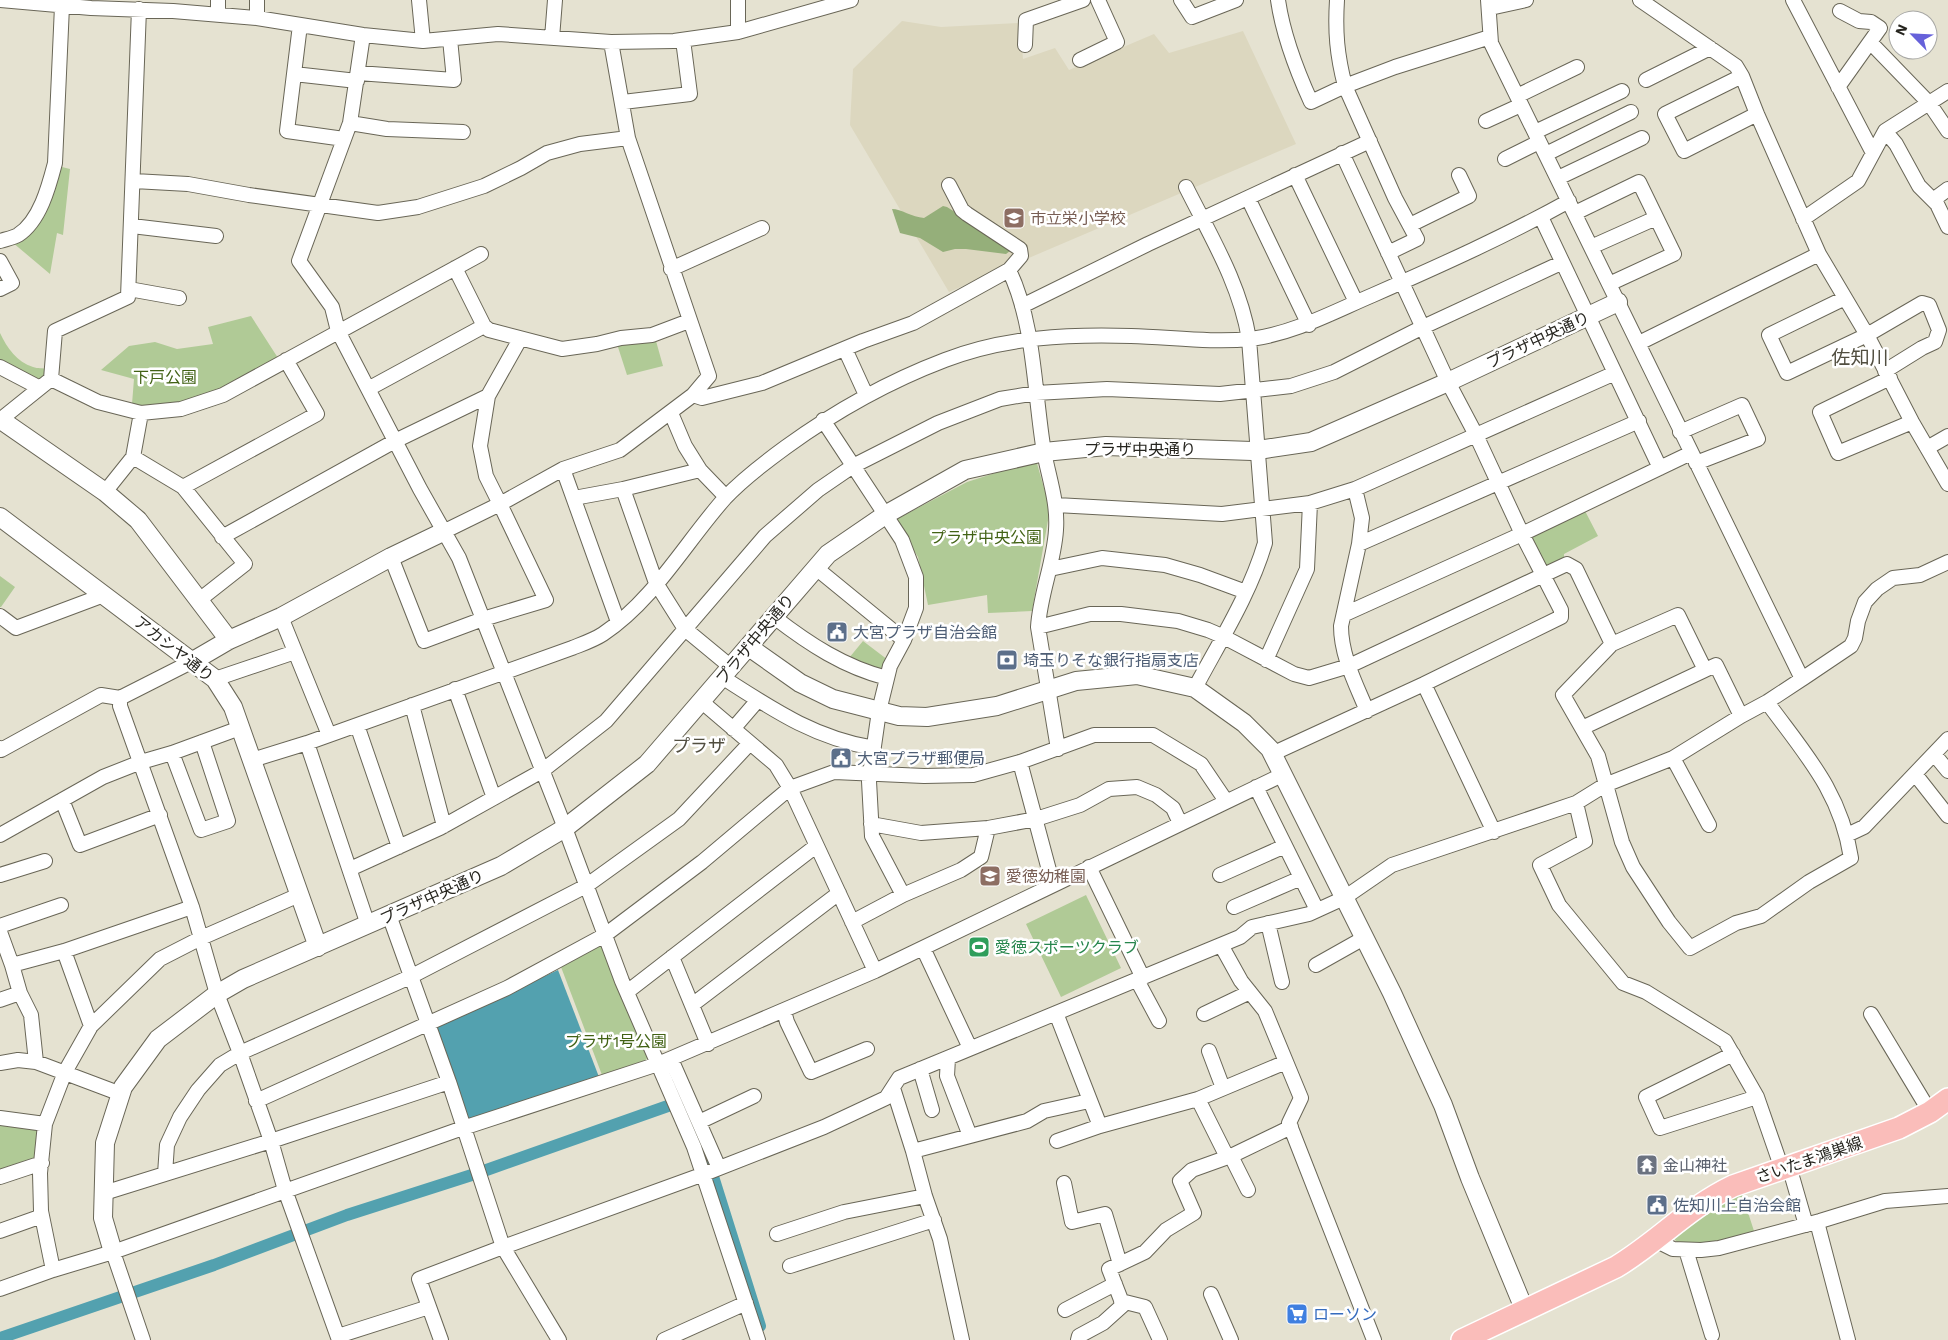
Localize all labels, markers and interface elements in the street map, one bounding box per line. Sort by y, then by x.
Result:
north arrow [1888,10,1938,60]
text: N [1892,22,1911,38]
school or university icon: 市立栄小学校 [1002,206,1026,230]
place label: 市立栄小学校 [1030,209,1126,228]
street label: プラザ中央通り [1483,308,1593,372]
district label: 佐知川 [1831,346,1889,369]
park label: 下戸公園 [133,368,197,387]
street label: プラザ中央通り [1084,440,1196,459]
park label: プラザ中央公園 [930,528,1042,547]
street label: プラザ中央通り [712,590,798,688]
street label: アカシヤ通り [130,612,218,686]
public building icon: 大宮プラザ自治会館 [825,620,849,644]
place label: 大宮プラザ自治会館 [853,623,997,642]
bank icon: 埼玉りそな銀行指扇支店 [995,648,1019,672]
place label: 埼玉りそな銀行指扇支店 [1023,651,1199,670]
district label: プラザ [672,735,726,756]
public building icon: 大宮プラザ郵便局 [829,746,853,770]
place label: 大宮プラザ郵便局 [857,749,985,768]
school or university icon: 愛徳幼稚園 [978,864,1002,888]
street label: プラザ中央通り [377,866,487,928]
place label: 愛徳幼稚園 [1006,867,1086,886]
sports icon: 愛徳スポーツクラブ [967,935,991,959]
place label: 愛徳スポーツクラブ [995,938,1139,957]
park label: プラザ1号公園 [565,1032,667,1051]
street label: さいたま鴻巣線 [1753,1133,1865,1187]
temple icon: 金山神社 [1635,1153,1659,1177]
place label: 金山神社 [1663,1156,1727,1175]
public building icon: 佐知川上自治会館 [1645,1193,1669,1217]
place label: 佐知川上自治会館 [1673,1196,1801,1215]
supermarket icon: ローソン [1285,1302,1309,1326]
place label: ローソン [1313,1305,1377,1324]

